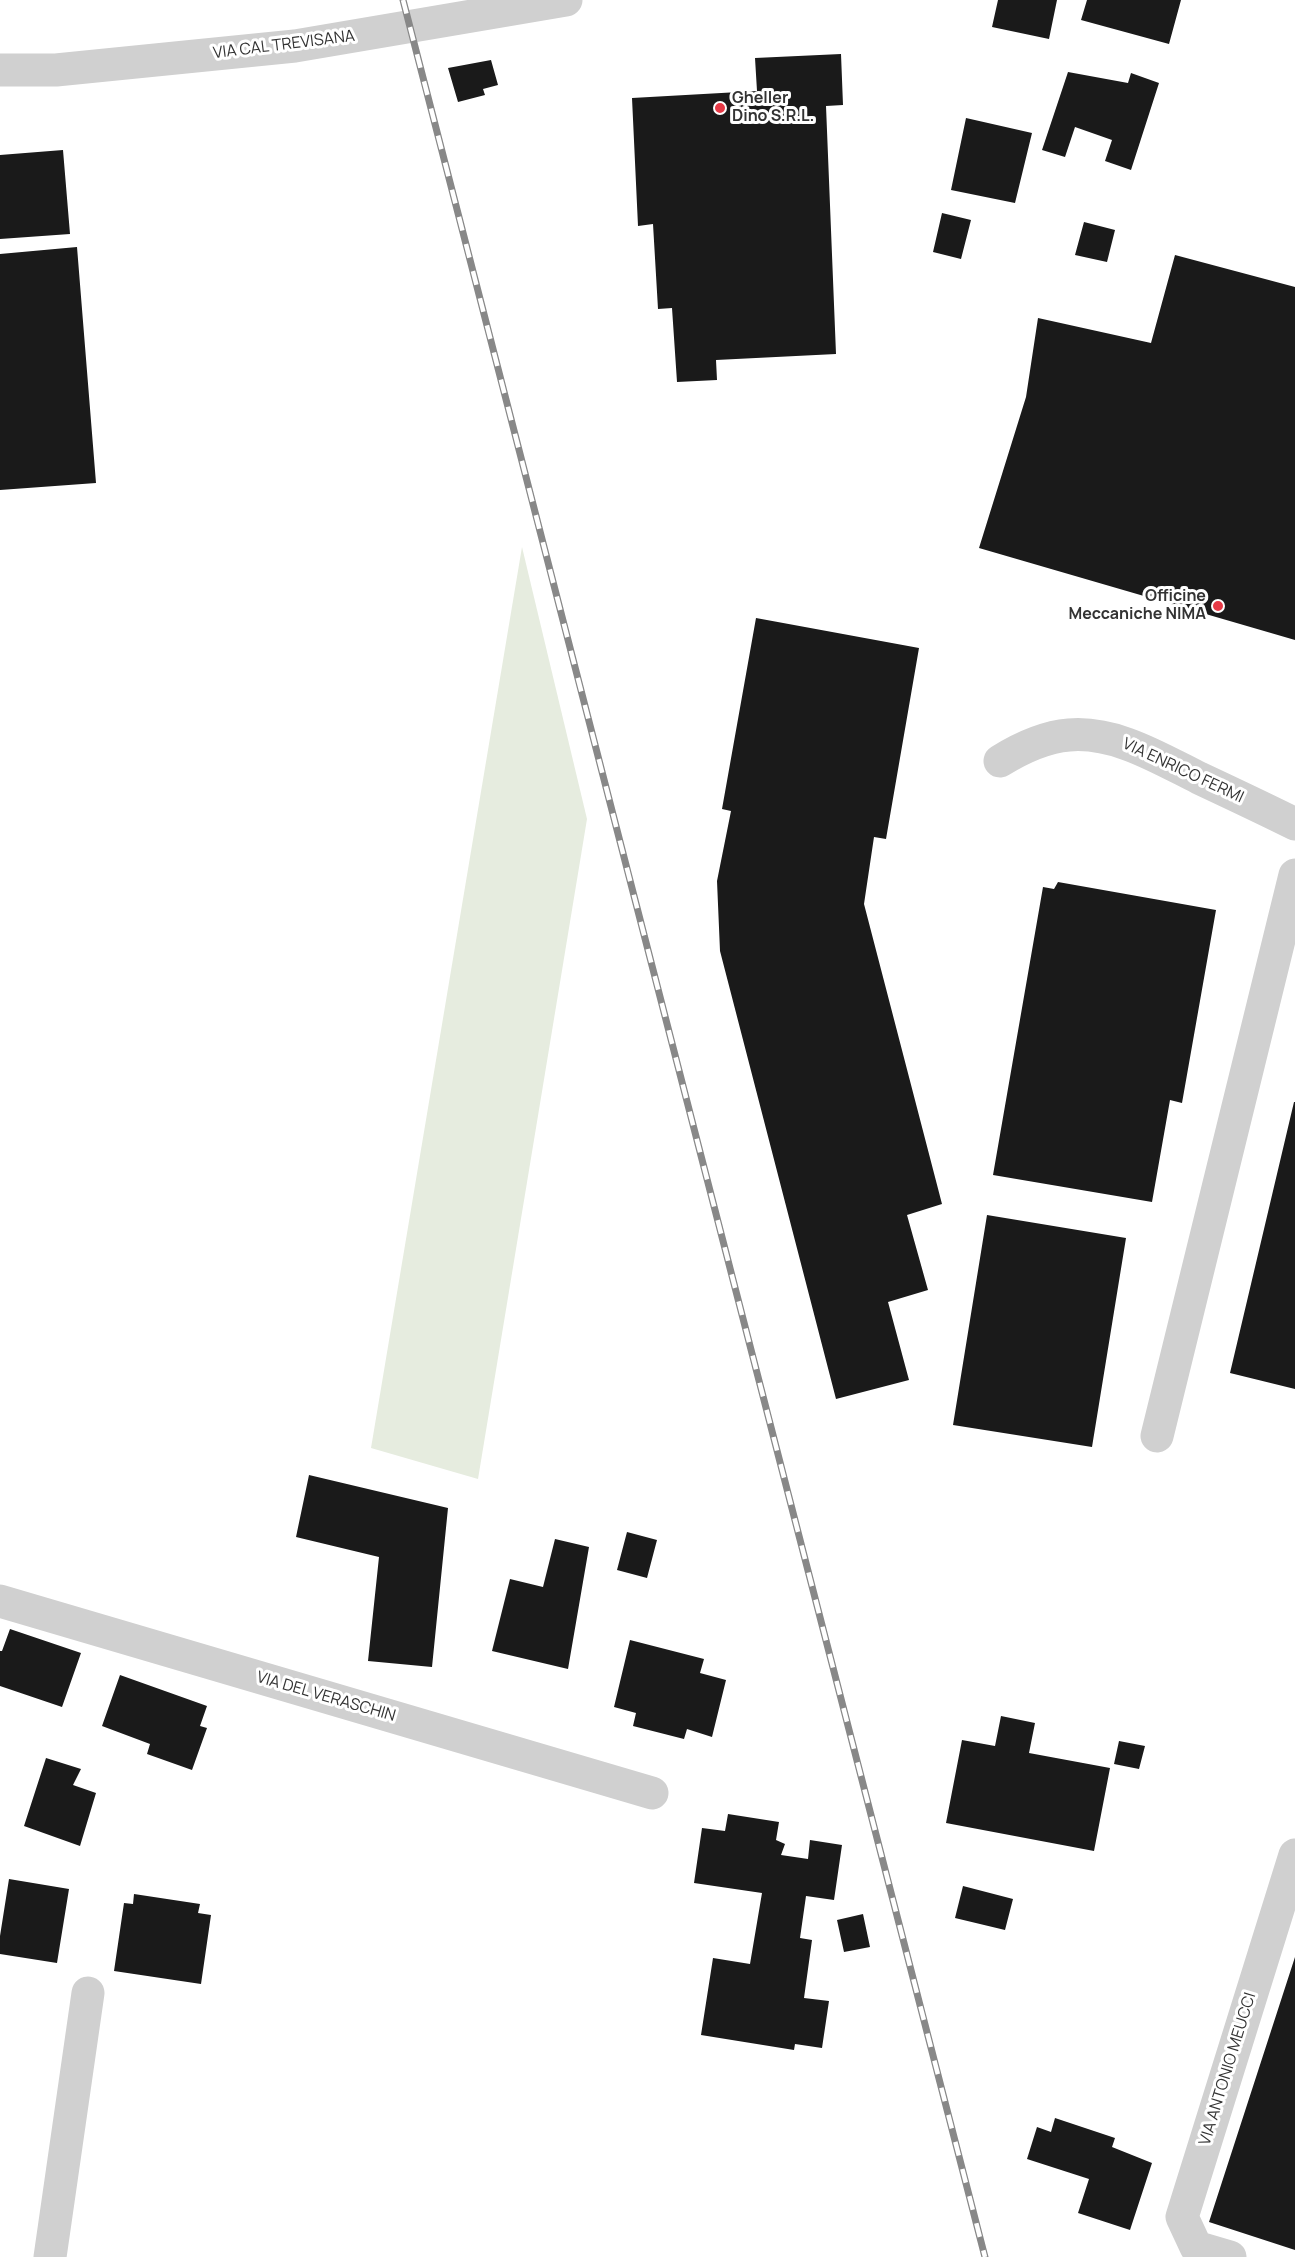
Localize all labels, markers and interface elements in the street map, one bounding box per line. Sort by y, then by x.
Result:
street label: VIA CAL TREVISANA [212,27,356,63]
place label: Gheller Dino S.R.L. [732,89,814,127]
marker: Gheller Dino S.R.L. [713,101,727,115]
place label: Officine Meccaniche NIMA [1069,587,1206,625]
marker: Officine Meccaniche NIMA [1211,599,1225,613]
street label: VIA ENRICO FERMI [1119,735,1247,807]
street label: VIA DEL VERASCHIN [254,1668,398,1726]
street label: VIA ANTONIO MEUCCI [1196,1990,1260,2148]

